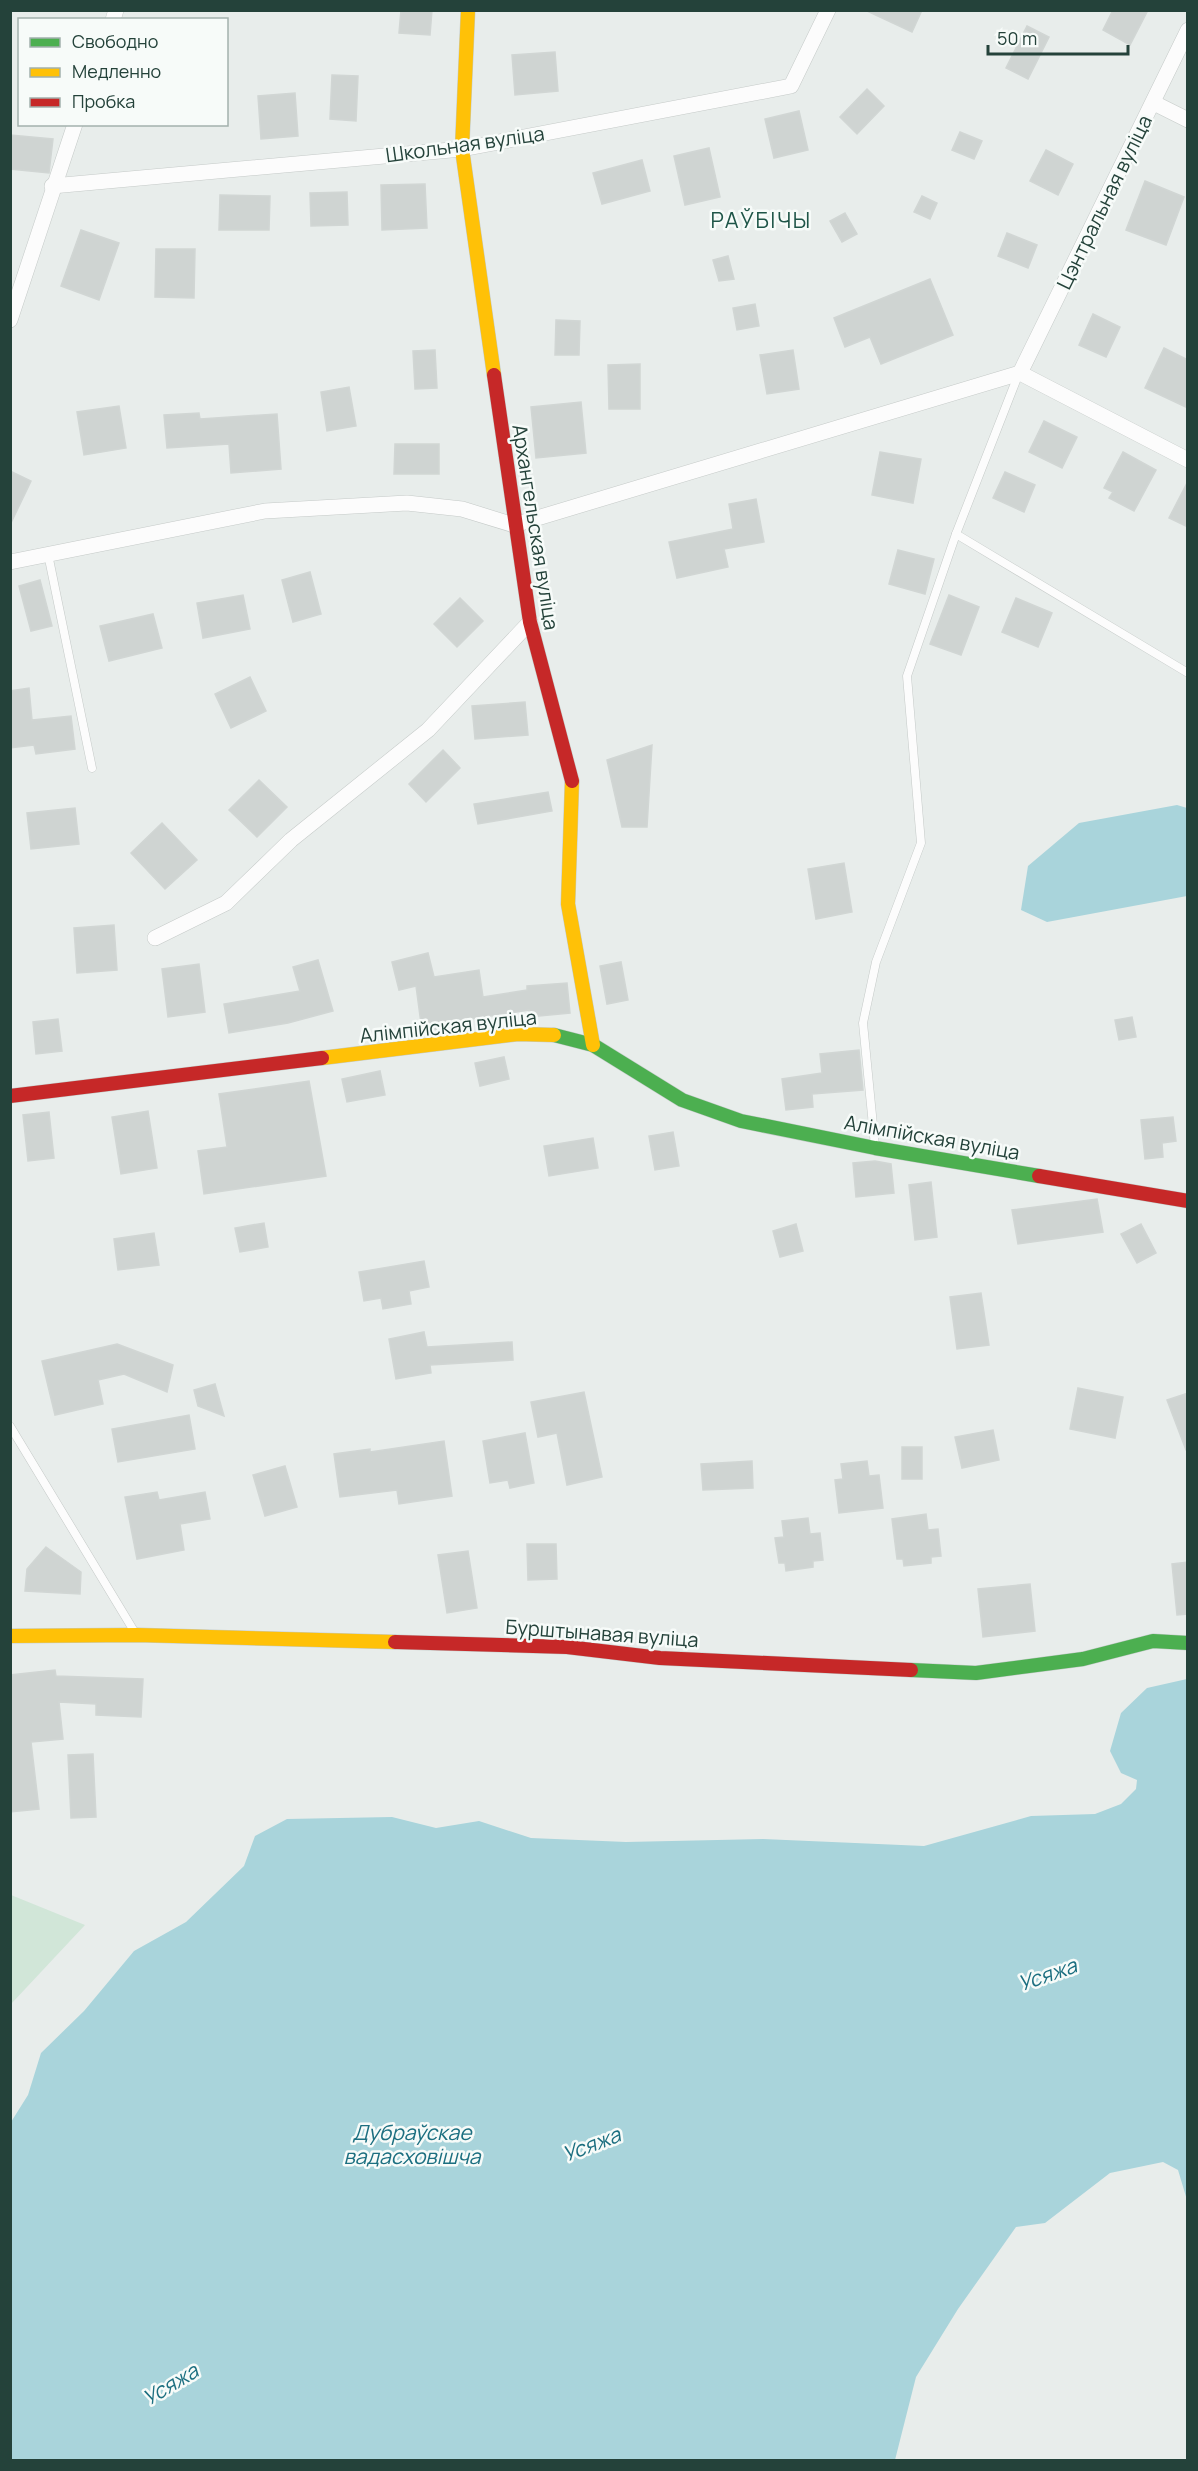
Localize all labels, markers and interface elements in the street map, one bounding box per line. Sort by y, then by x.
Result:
legend [18,18,228,126]
scale bar [988,18,1128,56]
text: 50 m [997,26,1037,50]
text: Свободно [72,29,158,53]
text: Медленно [72,59,161,83]
text: Пробка [72,89,135,113]
street label: Цэнтральная вуліца [1050,110,1158,294]
street label: Школьная вуліца [384,119,546,169]
district label: РАЎБІЧЫ [711,205,811,235]
street label: Архангельская вуліца [506,422,566,632]
street label: Алімпійская вуліца [358,1003,538,1049]
street label: Алімпійская вуліца [842,1108,1022,1166]
street label: Бурштынавая вуліца [505,1613,699,1653]
water label: Усяжа [1014,1950,1081,1997]
water label: Дубраўскае вадасховішча [343,2118,482,2170]
water label: Усяжа [558,2120,625,2168]
water label: Усяжа [137,2356,204,2412]

